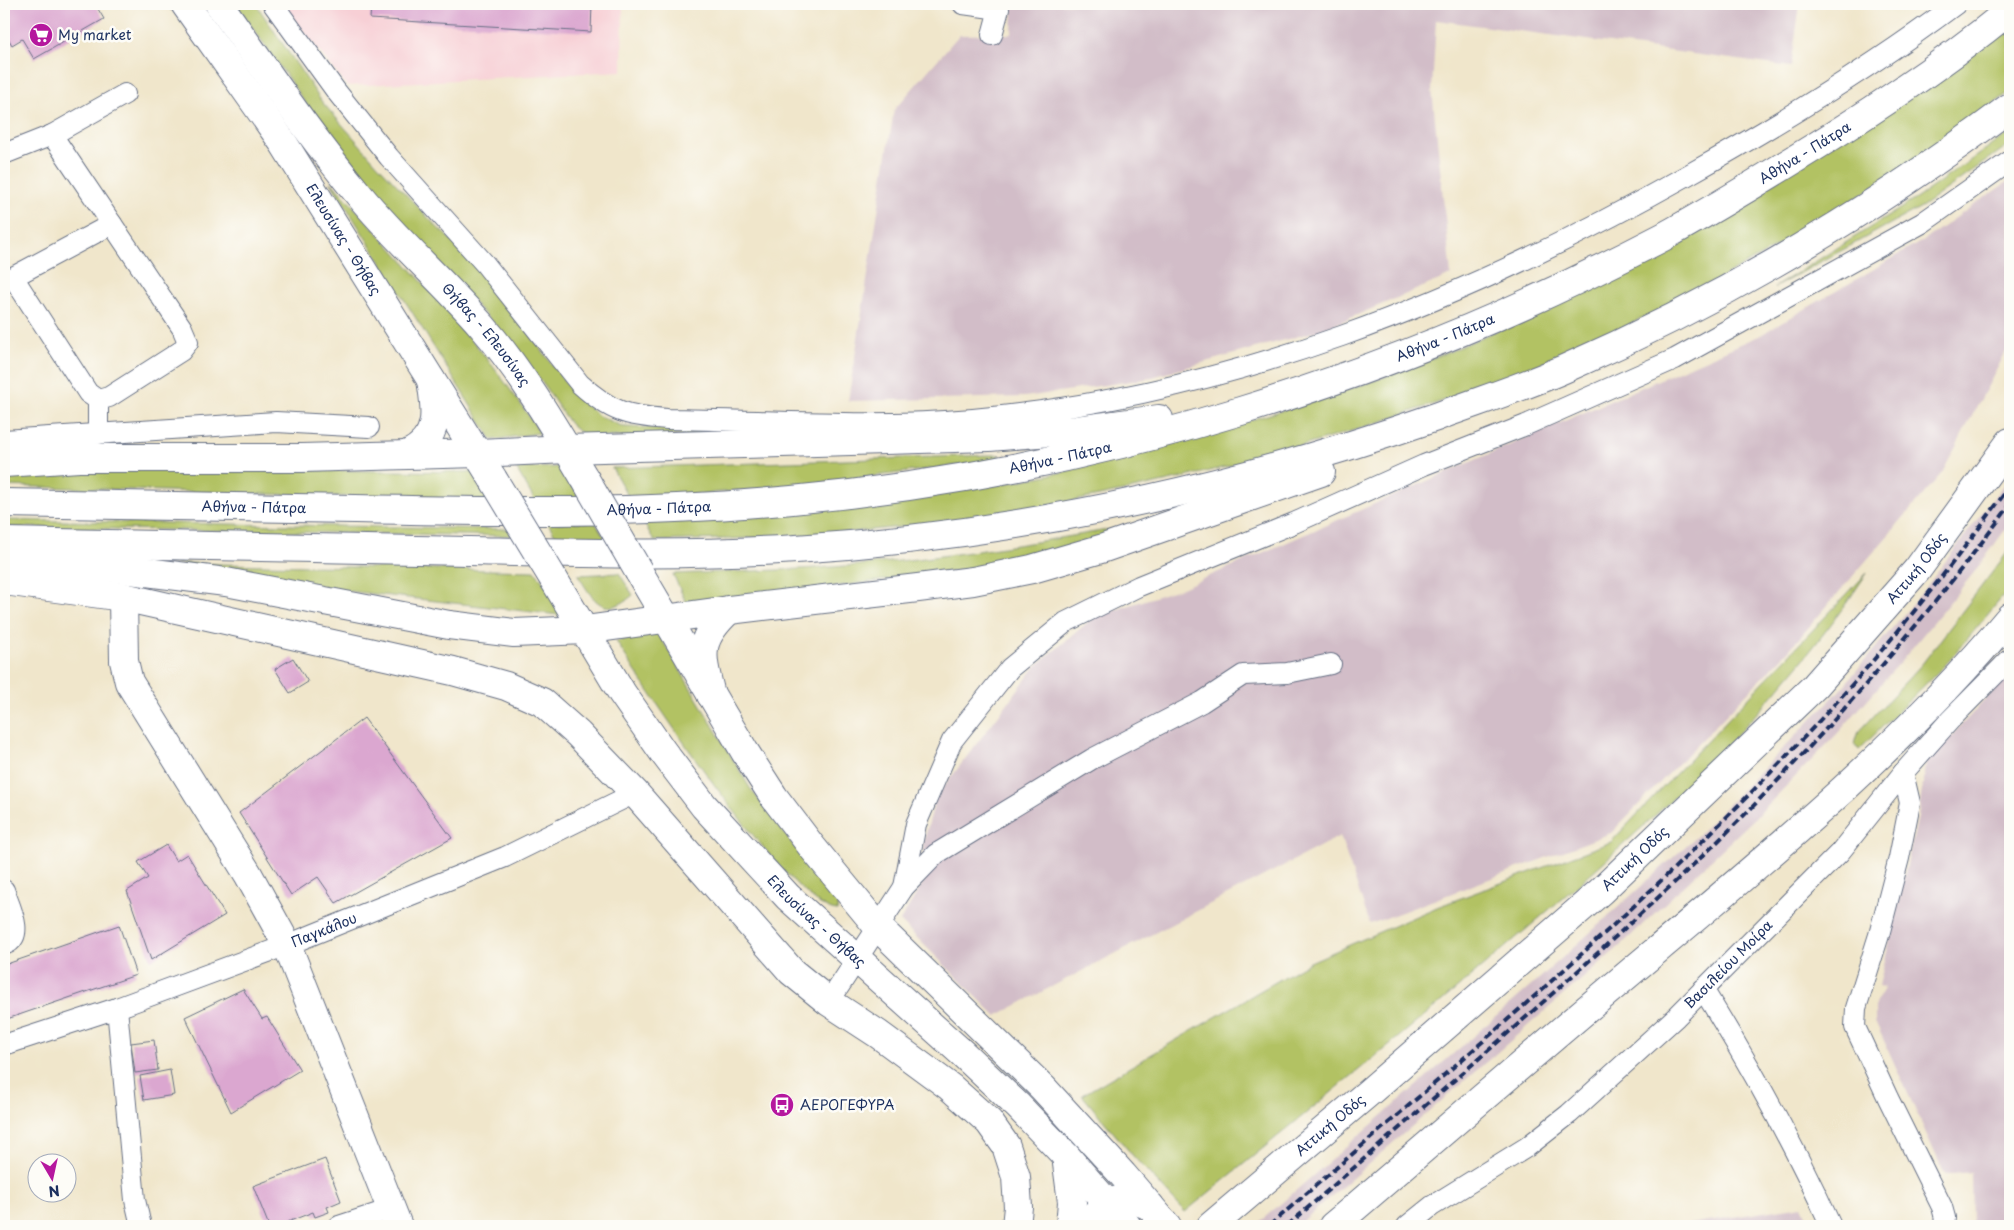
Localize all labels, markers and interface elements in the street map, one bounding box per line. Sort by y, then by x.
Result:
supermarket icon: My market [28,22,54,48]
place label: My market [58,24,132,45]
street label: Αθήνα - Πάτρα [1755,116,1855,189]
street label: Ελευσίνας - Θήβας [301,179,387,299]
street label: Θήβας - Ελευσίνας [437,278,536,390]
street label: Αθήνα - Πάτρα [1393,308,1498,367]
street label: Αθήνα - Πάτρα [1007,436,1114,479]
street label: Αθήνα - Πάτρα [201,495,306,518]
street label: Αθήνα - Πάτρα [606,495,712,520]
street label: Αττική Οδός [1881,528,1951,608]
street label: Αττική Οδός [1596,821,1673,895]
street label: Ελευσίνας - Θήβας [763,870,871,972]
street label: Παγκάλου [288,907,360,952]
street label: Βασιλείου Μοίρα [1679,915,1777,1013]
street label: Αττική Οδός [1290,1089,1369,1161]
bus stop icon: ΑΕΡΟΓΕΦΥΡΑ [769,1092,795,1118]
place label: ΑΕΡΟΓΕΦΥΡΑ [800,1094,895,1115]
north arrow [28,1152,78,1202]
text: N [47,1180,61,1203]

